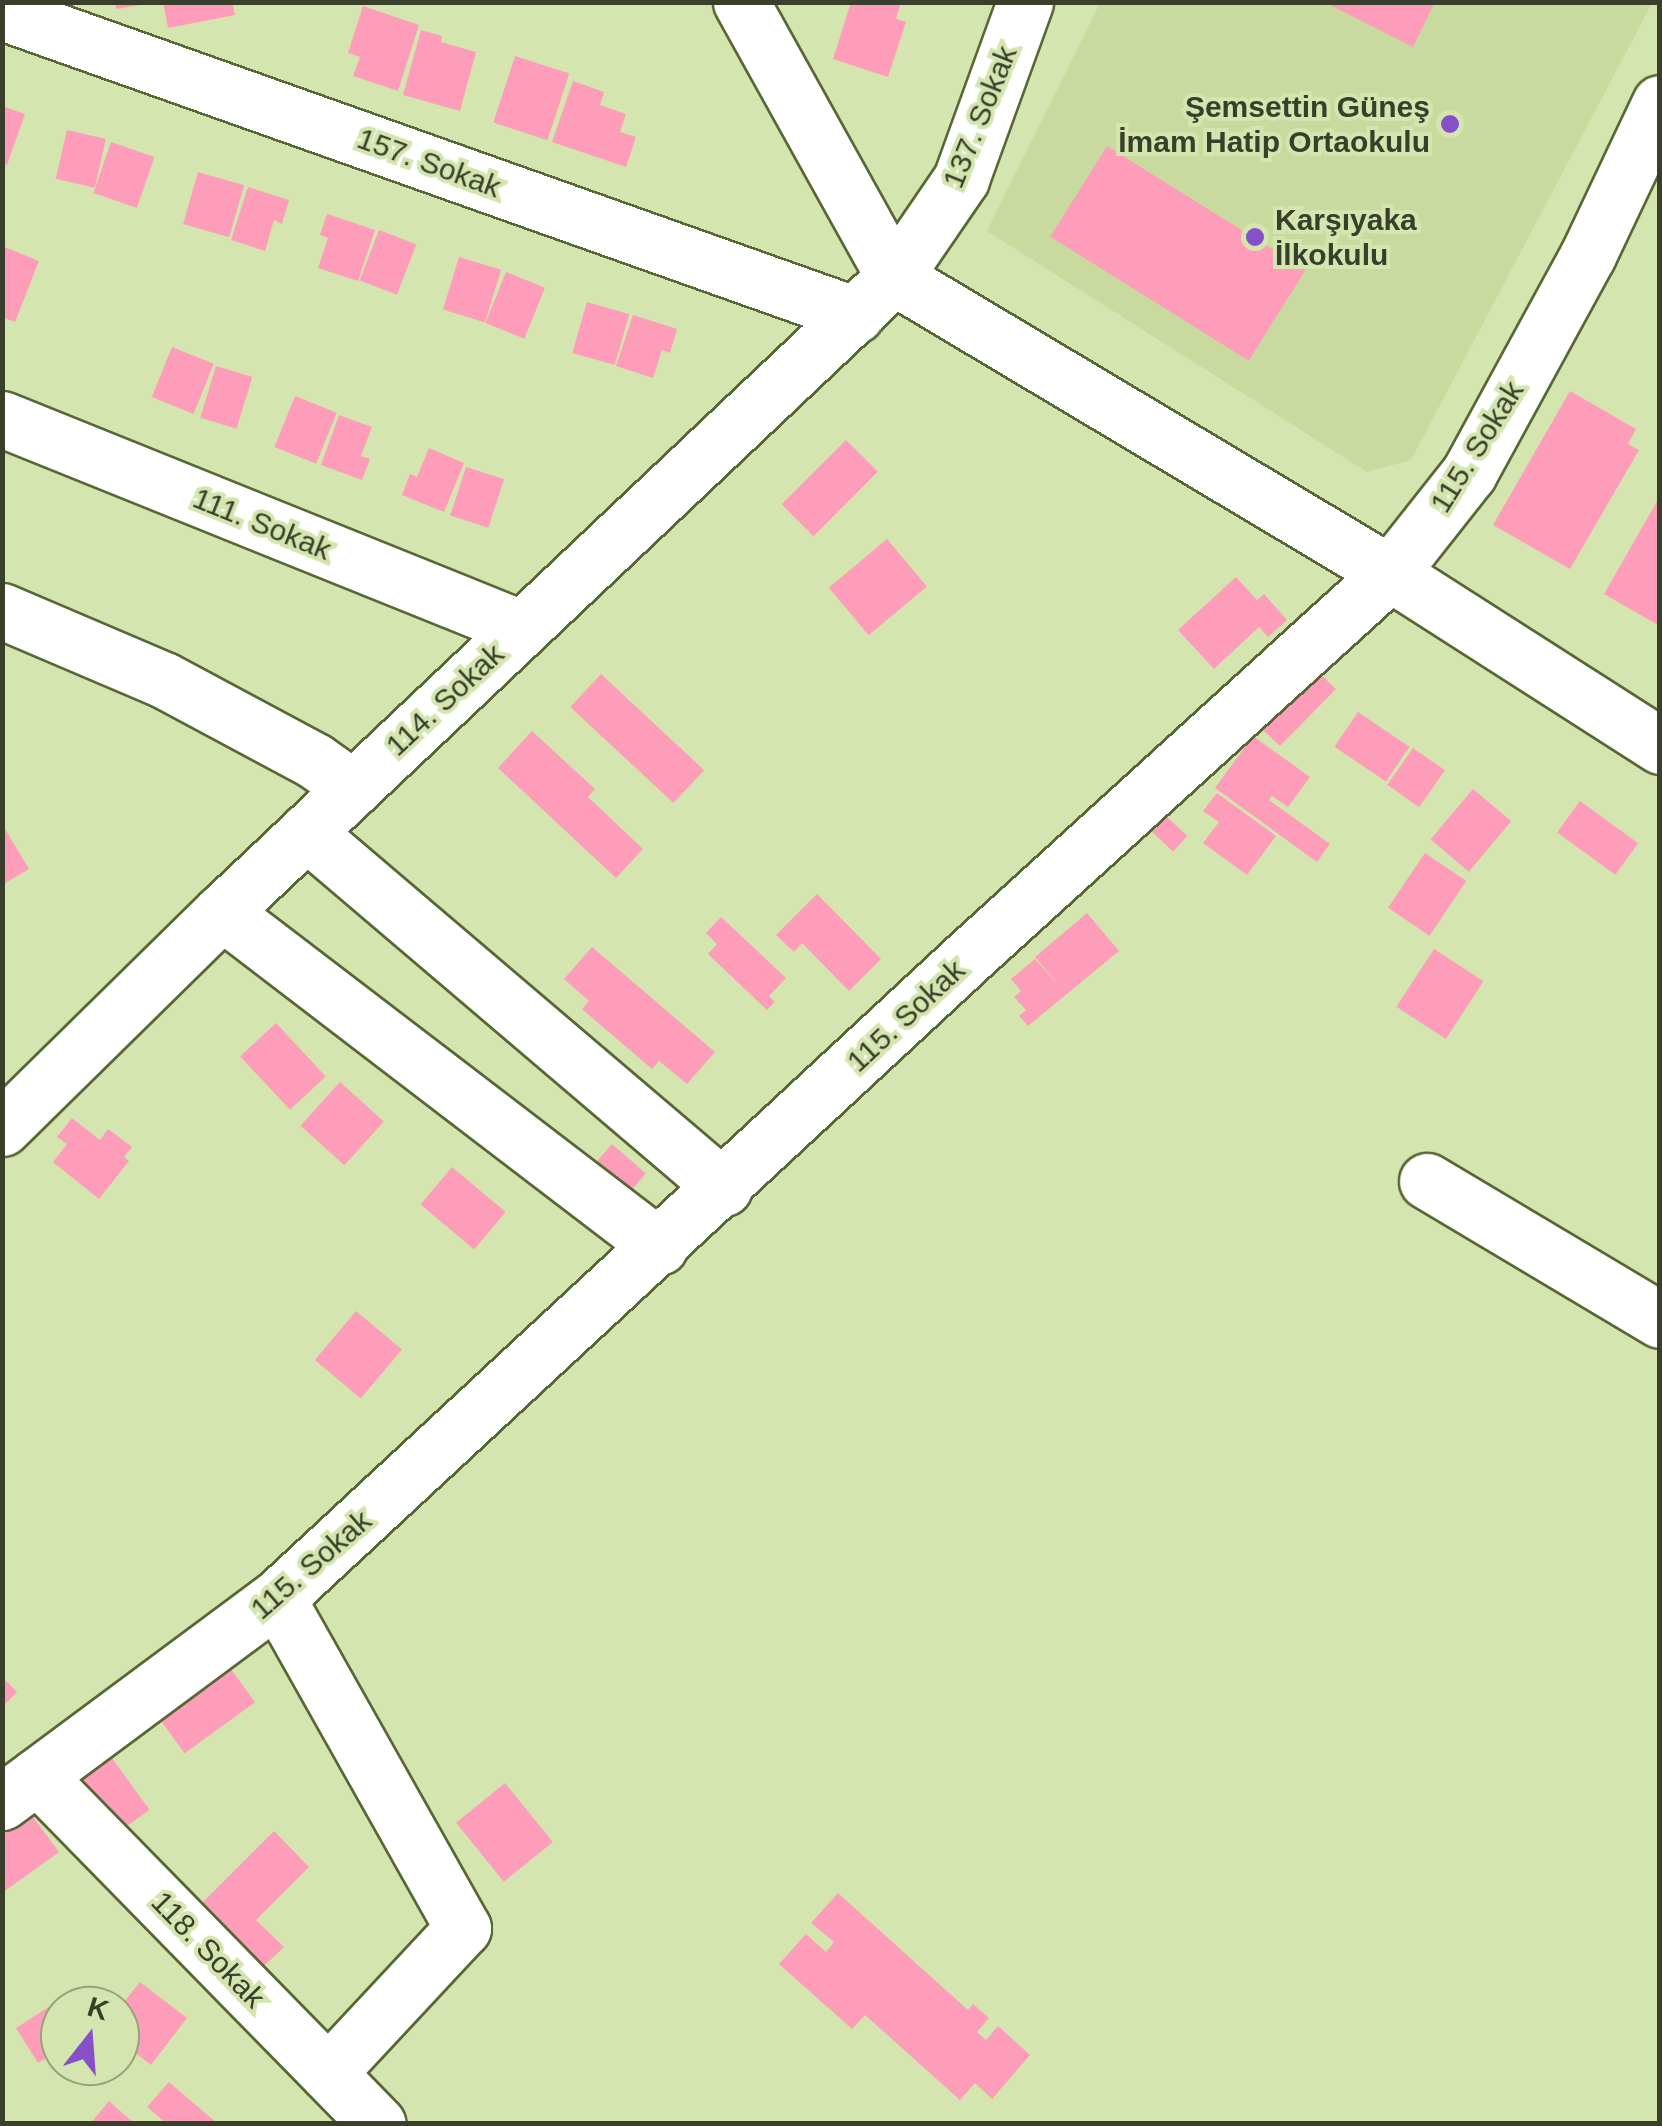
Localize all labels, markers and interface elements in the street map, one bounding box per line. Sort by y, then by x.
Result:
street label: 137. Sokak [935,41,1025,193]
place label: Şemsettin Güneş İmam Hatip Ortaokulu [1118,89,1430,160]
marker: Şemsettin Güneş İmam Hatip Ortaokulu [1439,113,1461,135]
street label: 157. Sokak [352,120,506,206]
place label: Karşıyaka İlkokulu [1275,202,1417,272]
marker: Karşıyaka İlkokulu [1244,226,1266,248]
street label: 115. Sokak [1423,375,1531,519]
street label: 111. Sokak [188,480,336,568]
street label: 114. Sokak [379,636,511,764]
street label: 115. Sokak [840,952,972,1080]
street label: 115. Sokak [243,1503,379,1627]
street label: 118. Sokak [144,1884,272,2016]
north arrow [40,1986,140,2086]
text: K [84,1991,113,2027]

